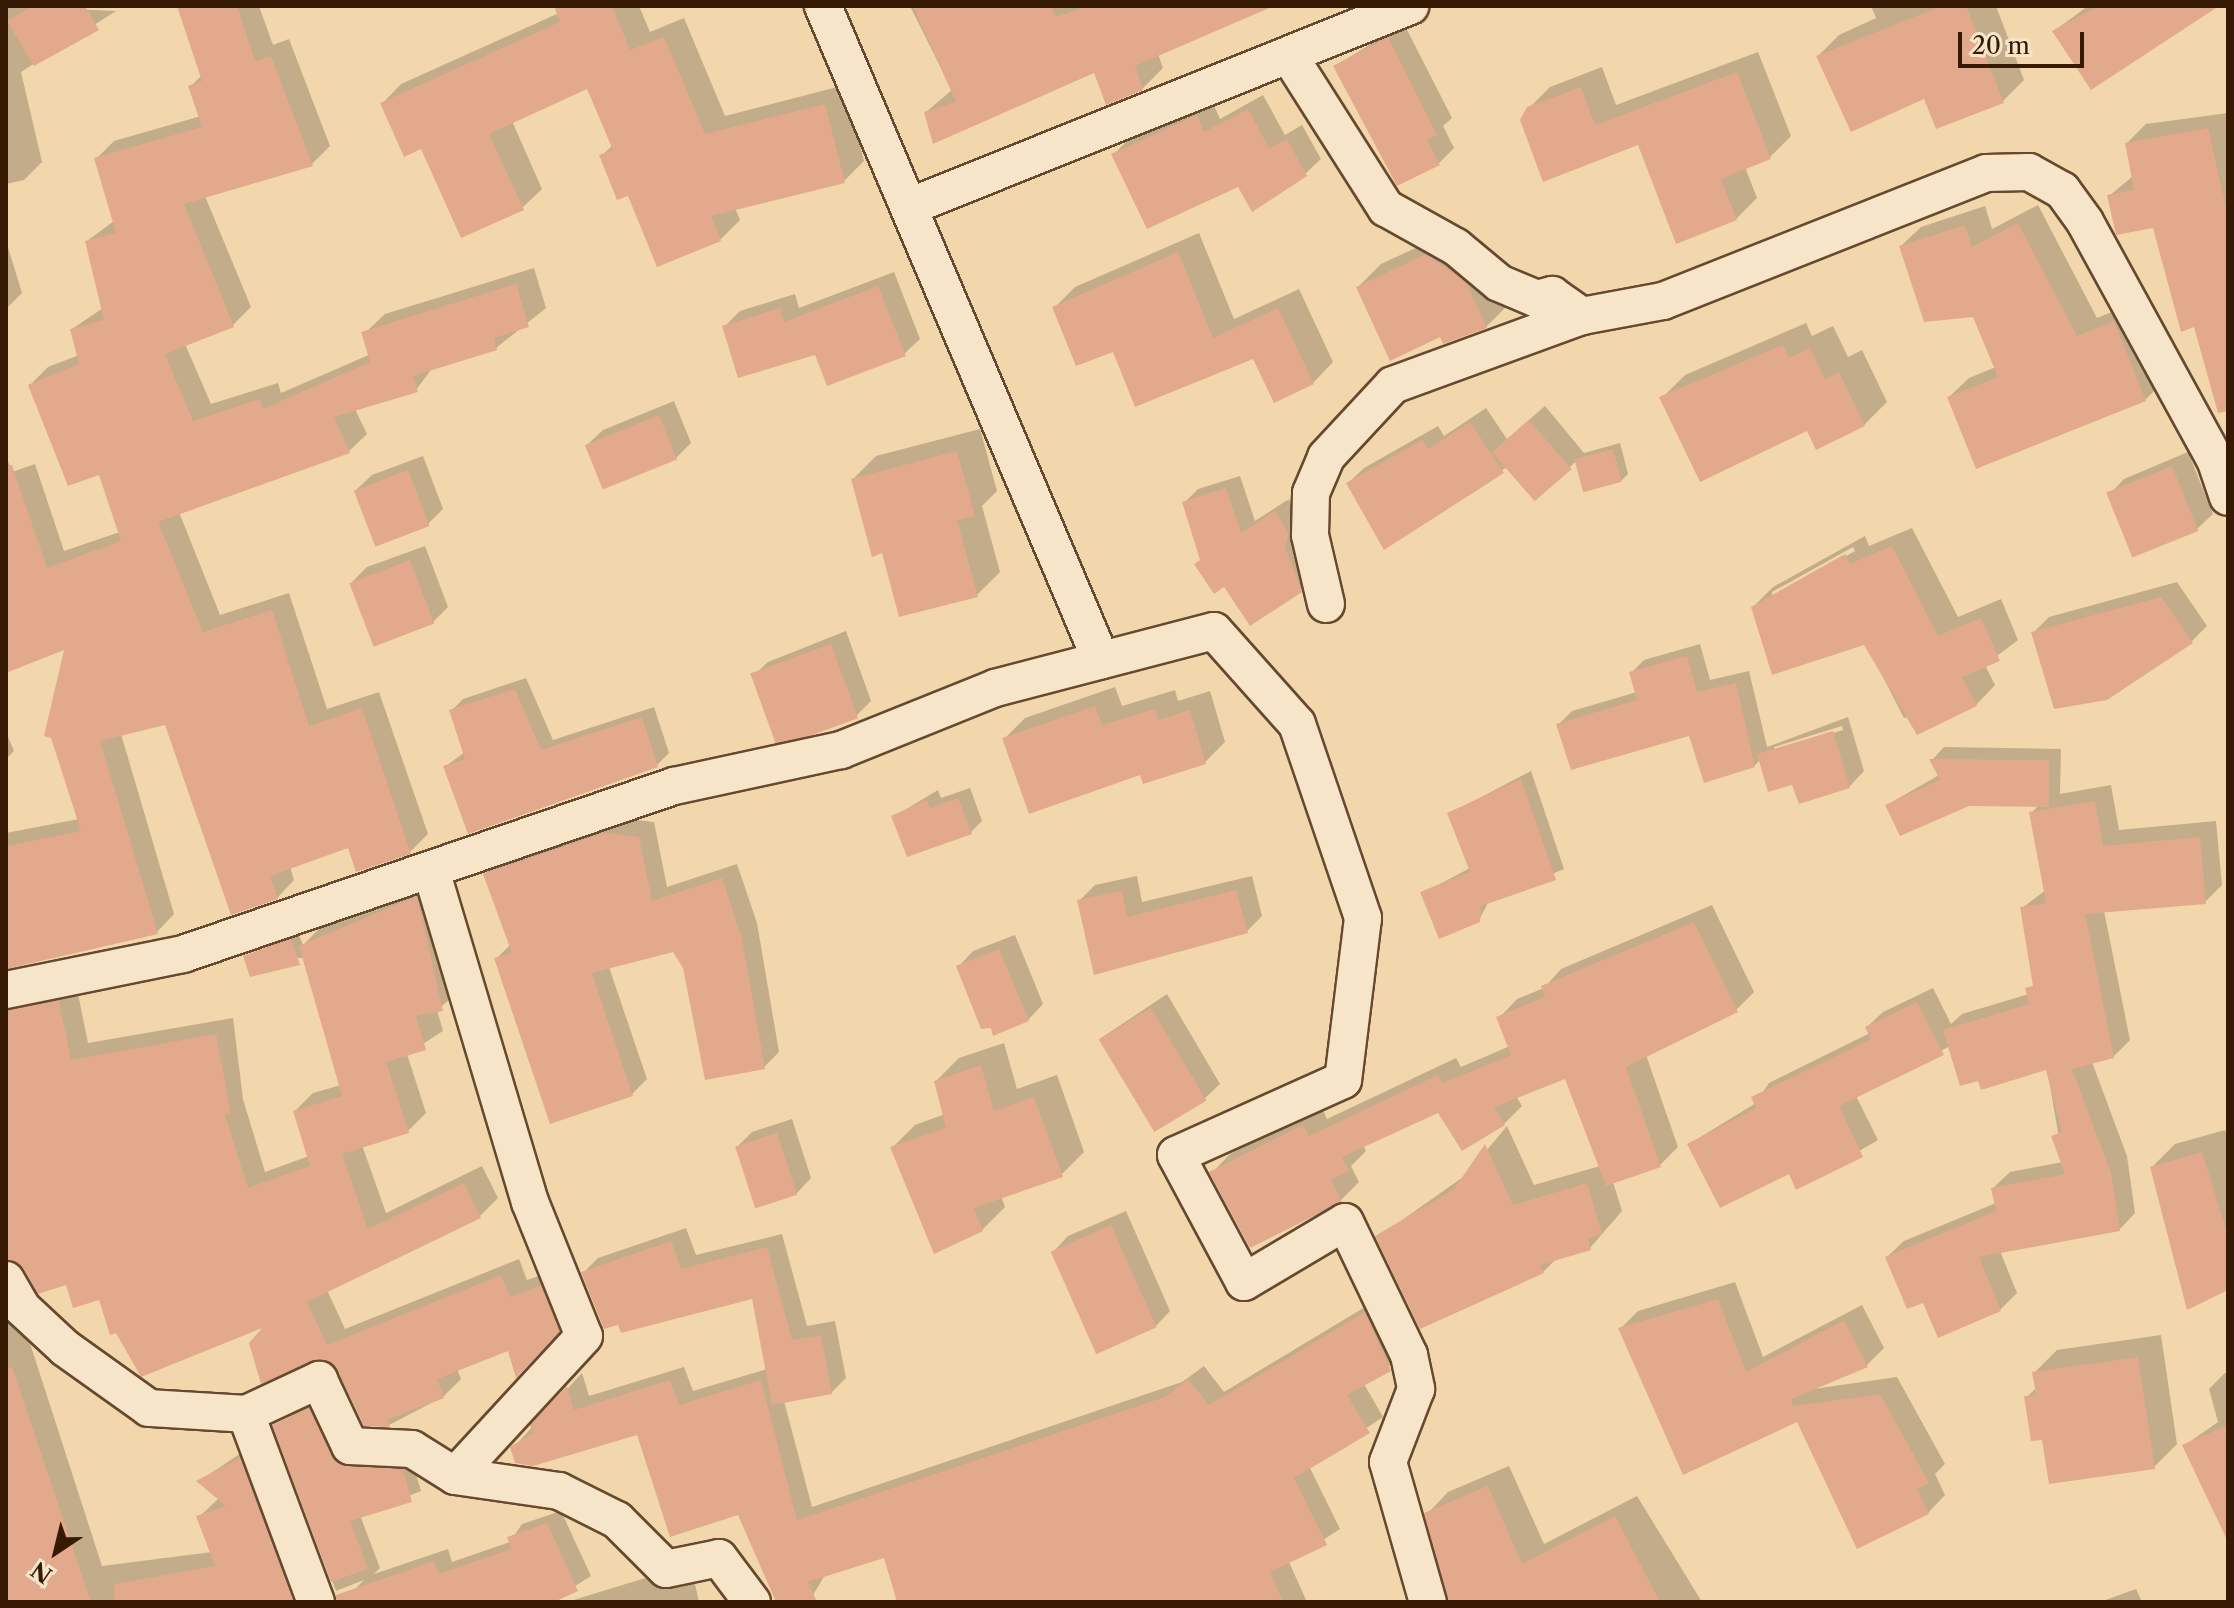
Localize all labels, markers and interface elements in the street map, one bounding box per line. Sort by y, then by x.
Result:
scale bar [1962,16,2088,66]
text: 20 m [1972,31,2030,60]
north arrow [16,1512,96,1592]
text: N [26,1556,58,1589]

